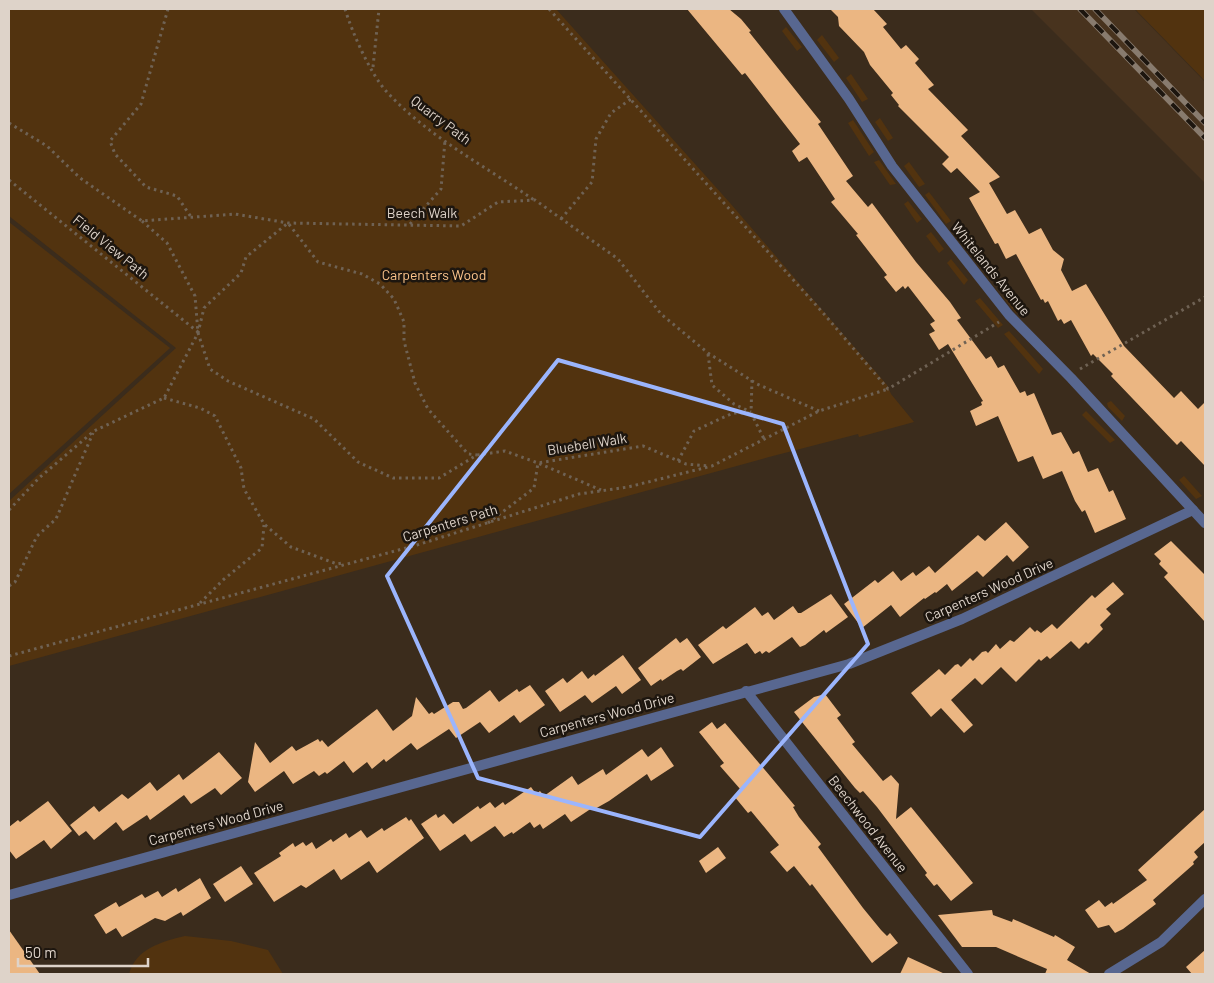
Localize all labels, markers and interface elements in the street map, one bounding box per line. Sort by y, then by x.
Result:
street label: Quarry Path [408,92,475,148]
street label: Beech Walk [387,204,457,221]
street label: Field View Path [70,211,153,282]
street label: Whitelands Avenue [949,219,1034,319]
park label: Carpenters Wood [382,266,486,283]
street label: Bluebell Walk [546,429,628,458]
street label: Carpenters Path [400,500,499,545]
street label: Carpenters Wood Drive [922,554,1056,626]
street label: Carpenters Wood Drive [538,688,676,741]
street label: Beechwood Avenue [825,772,912,876]
street label: Carpenters Wood Drive [147,796,285,849]
scale bar [18,936,148,968]
text: 50 m [25,943,57,961]

